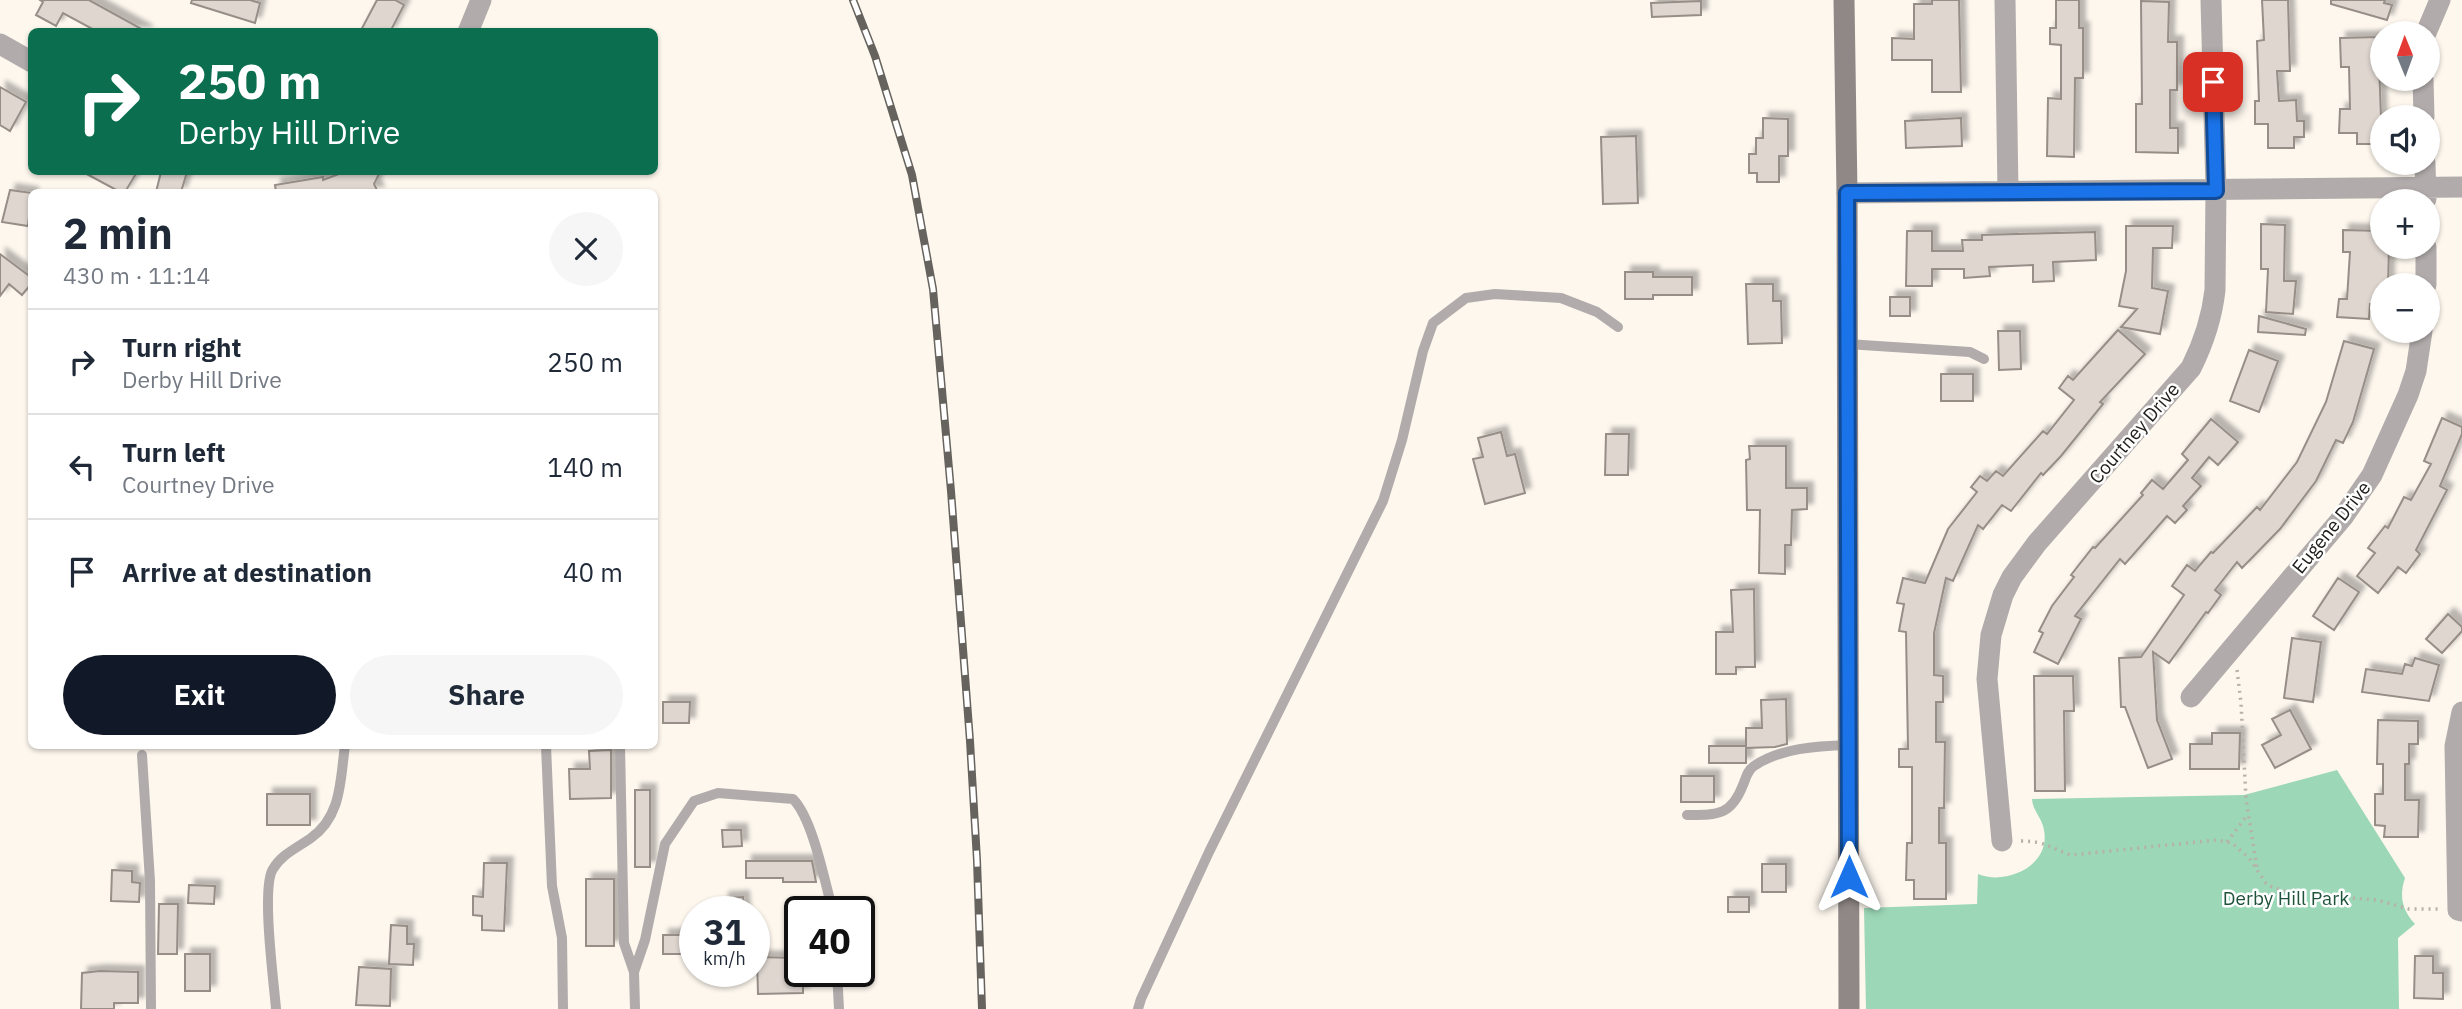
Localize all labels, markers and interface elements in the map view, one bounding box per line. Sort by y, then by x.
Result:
north arrow [2370,21,2440,91]
map controls [2370,21,2440,343]
text: 250 m [178,49,322,112]
pin [2183,52,2243,112]
icon: right [63,56,154,147]
icon: arrive [2194,63,2232,101]
button: sound [2370,105,2440,175]
text: Derby Hill Drive [178,111,400,153]
button: + [2370,189,2440,259]
text: 2 min [63,206,173,261]
button: close [549,212,623,286]
text: 430 m · 11:14 [63,260,210,290]
button: − [2370,273,2440,343]
text: Turn right [122,330,241,364]
icon: right [63,343,101,381]
text: 250 m [547,345,623,379]
text: Derby Hill Drive [122,364,282,394]
street label: Courtney Drive [2084,378,2184,488]
text: Turn left [122,435,225,469]
icon: left [63,448,101,486]
text: 140 m [547,450,623,484]
text: Courtney Drive [122,469,275,499]
street label: Eugene Drive [2286,476,2376,578]
icon: arrive [63,553,101,591]
text: Arrive at destination [122,555,372,589]
text: 40 m [563,555,623,589]
button: Exit [63,655,336,735]
button: Share [350,655,623,735]
position arrow [1812,840,1886,914]
park label: Derby Hill Park [2223,886,2349,910]
speed limit sign: 40 [784,896,875,987]
text: 31 [703,909,746,955]
text: km/h [703,947,746,970]

